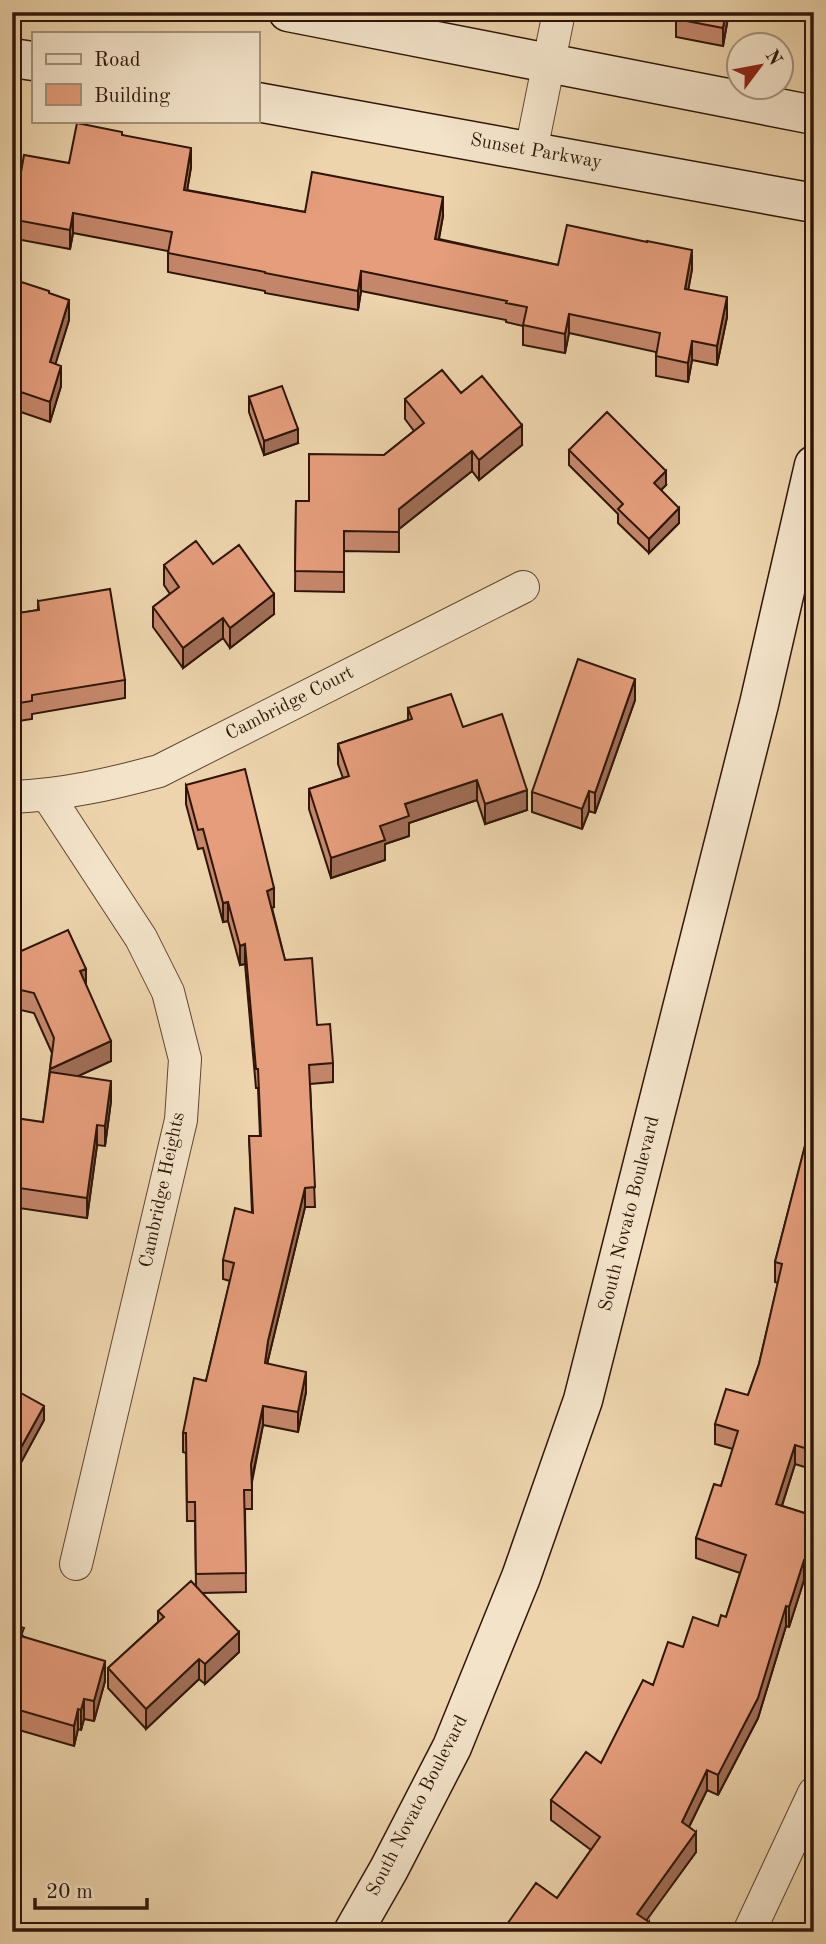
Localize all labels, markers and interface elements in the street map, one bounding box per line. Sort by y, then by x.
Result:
legend [32,32,259,122]
north arrow [724,32,794,102]
text: N [760,47,784,70]
text: Road [94,50,141,71]
text: Building [94,86,171,107]
street label: Sunset Parkway [469,131,603,173]
street label: Cambridge Court [223,664,357,744]
street label: Cambridge Heights [137,1111,189,1269]
street label: South Novato Boulevard [597,1114,663,1313]
street label: South Novato Boulevard [364,1712,472,1900]
scale bar [35,1867,147,1911]
text: 20 m [46,1882,93,1903]

